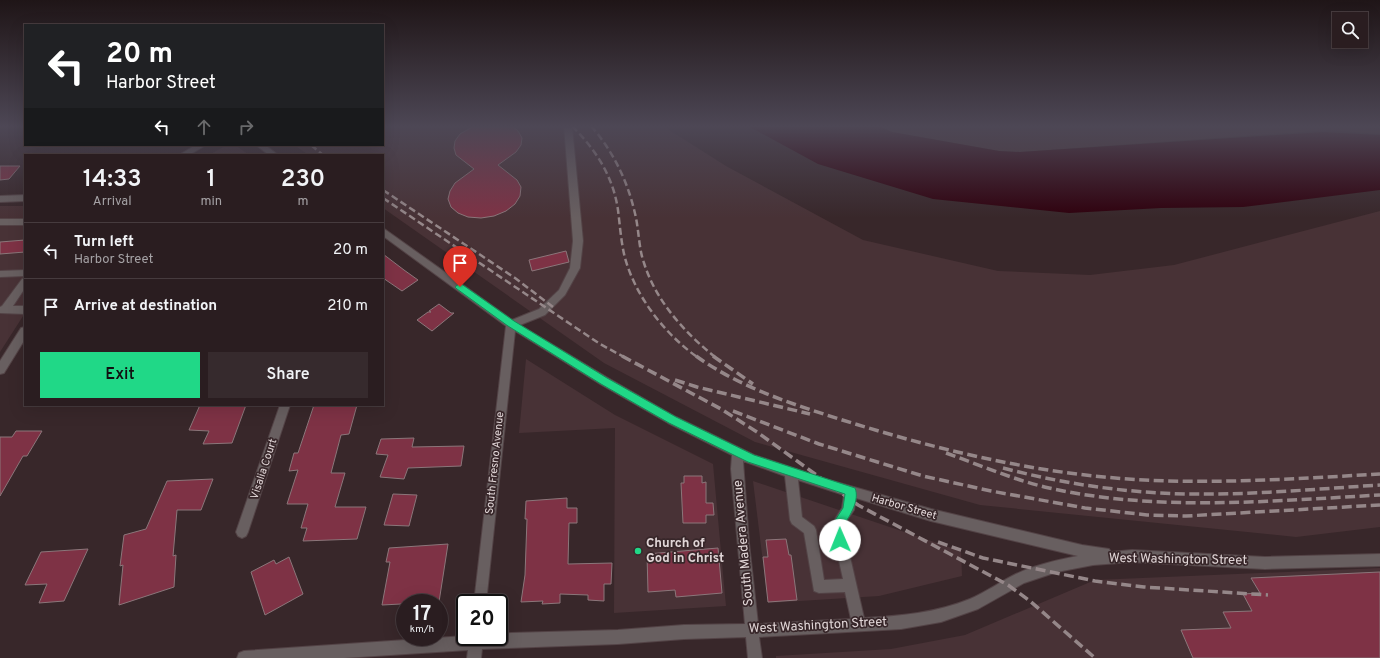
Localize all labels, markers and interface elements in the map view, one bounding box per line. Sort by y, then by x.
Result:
map controls [1332,12,1368,48]
button: search [1332,12,1368,48]
text: 20 m [106,37,173,73]
icon: left [40,40,92,92]
text: Harbor Street [106,72,216,95]
icon: left [151,116,173,138]
icon: ahead [193,116,215,138]
icon: right [235,116,257,138]
text: 14:33 [83,165,142,195]
text: 1 [207,165,216,195]
text: 230 [281,165,325,195]
text: Arrival [93,194,132,210]
text: min [200,194,222,210]
text: m [298,194,309,210]
text: Turn left [74,233,134,252]
icon: left [40,240,62,262]
text: 20 m [333,241,368,260]
pin [443,246,477,287]
text: Harbor Street [74,252,153,268]
icon: arrive [449,252,471,274]
icon: arrive [40,296,62,318]
text: Arrive at destination [74,297,217,316]
text: 210 m [327,297,368,316]
button: Exit [40,352,200,398]
button: Share [208,352,368,398]
street label: South Fresno Avenue [483,411,507,515]
street label: Visalia Court [248,437,280,501]
street label: South Madera Avenue [731,479,757,607]
street label: Harbor Street [870,491,938,523]
position arrow [819,519,861,561]
place label: Church of God in Christ [646,536,724,567]
marker: Church of God in Christ [633,546,643,556]
street label: West Washington Street [1109,551,1247,569]
speed limit sign: 20 [456,594,508,646]
text: 17 [413,602,431,628]
street label: West Washington Street [749,614,888,638]
text: km/h [410,623,434,636]

